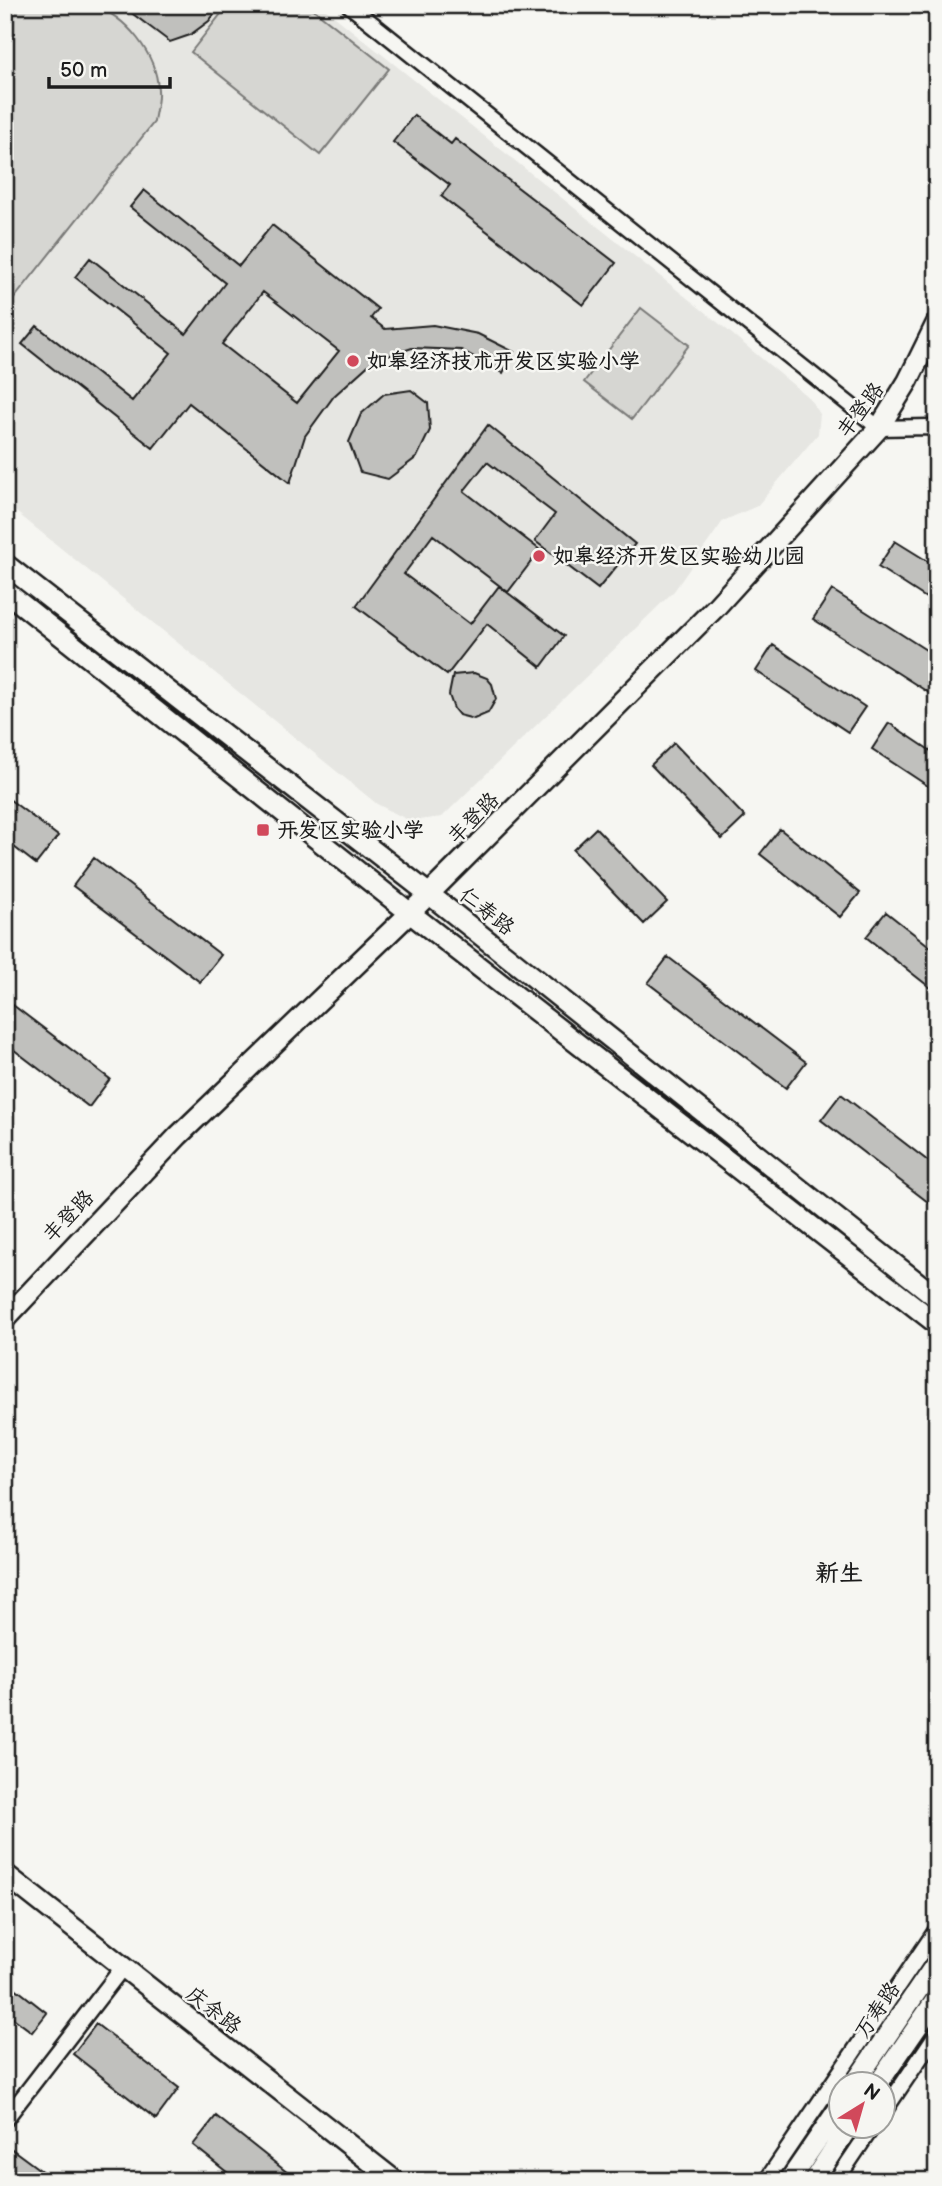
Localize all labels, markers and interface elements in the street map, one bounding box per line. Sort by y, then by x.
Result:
scale bar [49,46,170,90]
text: 50 m [60,58,107,83]
place label: 如皋经济技术开发区实验小学 [367,349,640,374]
marker: 如皋经济技术开发区实验小学 [345,353,361,369]
street label: 丰登路 [831,378,889,443]
place label: 如皋经济开发区实验幼儿园 [553,544,805,569]
marker: 如皋经济开发区实验幼儿园 [531,548,547,564]
street label: 丰登路 [442,787,504,849]
place label: 开发区实验小学 [277,818,424,843]
marker: 开发区实验小学 [255,822,271,838]
street label: 仁寿路 [454,882,519,941]
street label: 丰登路 [37,1185,99,1248]
district label: 新生 [815,1559,863,1588]
street label: 万寿路 [849,1977,905,2043]
street label: 庆余路 [181,1981,246,2040]
north arrow [827,2070,897,2140]
text: N [859,2079,884,2106]

